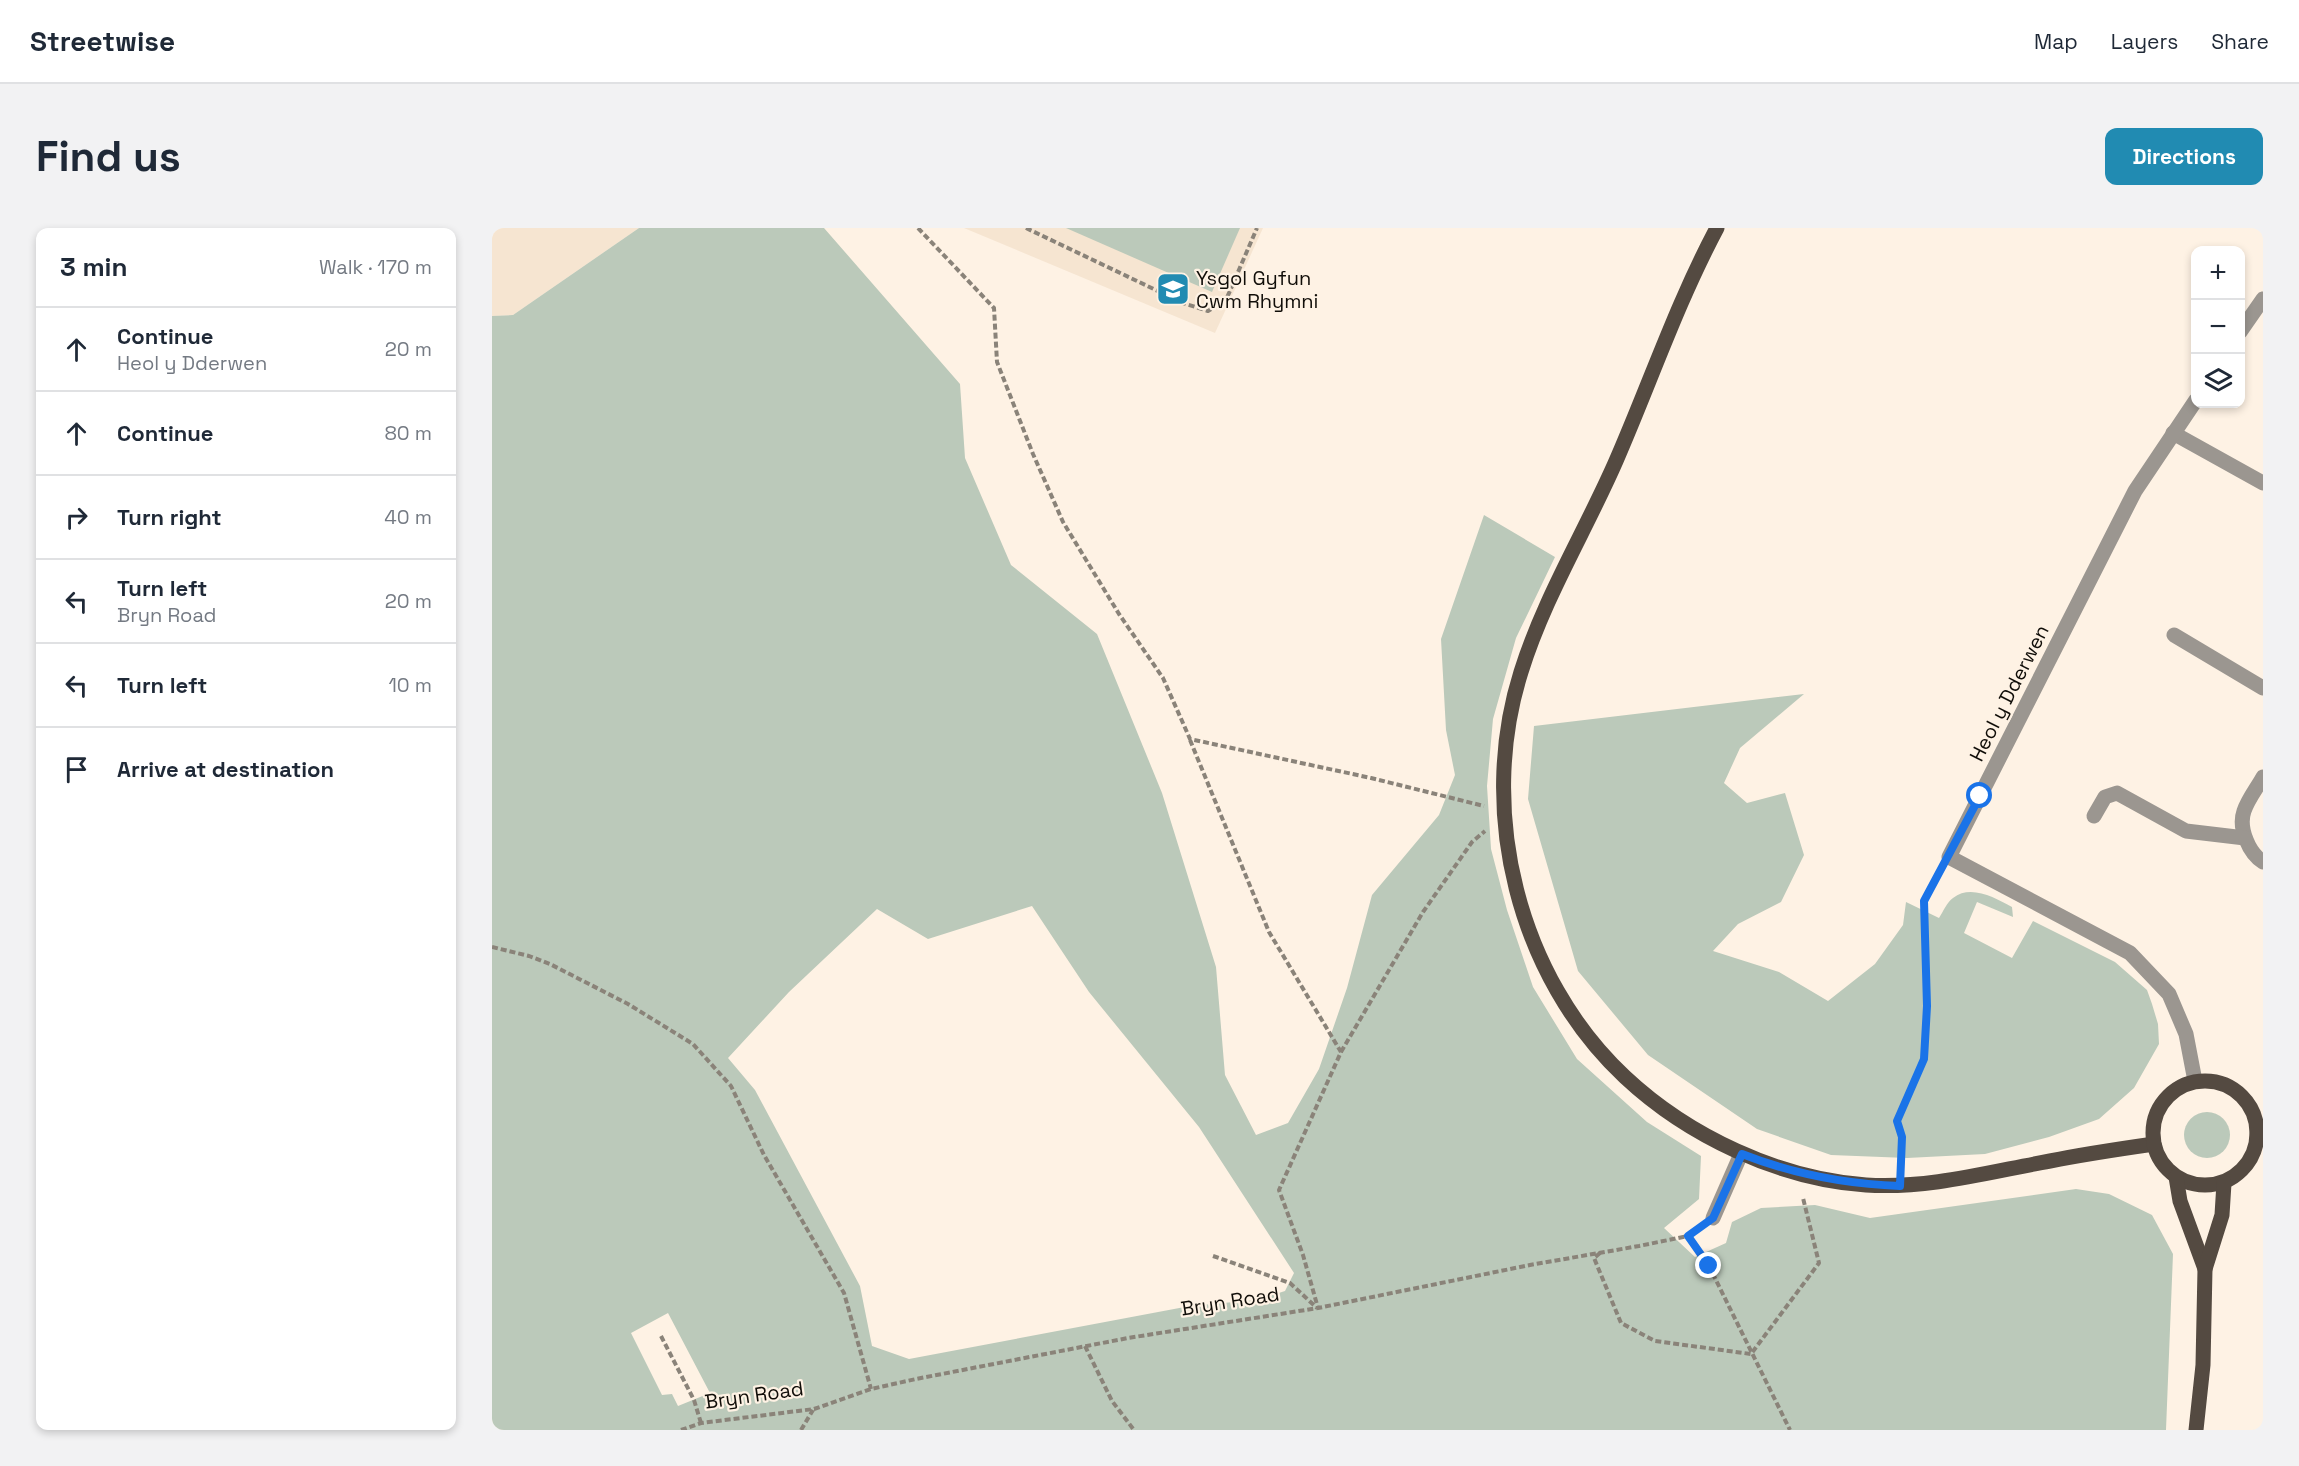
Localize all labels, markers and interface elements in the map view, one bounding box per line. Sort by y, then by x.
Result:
text: Streetwise [30,23,175,59]
text: Map [2034,28,2078,55]
text: Layers [2111,28,2178,55]
text: Share [2211,28,2269,55]
button: Directions [2105,128,2263,185]
text: Find us [36,130,181,183]
map controls [2191,246,2245,408]
button: + [2191,246,2245,300]
text: 3 min [60,250,128,284]
text: Walk · 170 m [319,254,432,280]
place label: Ysgol Gyfun Cwm Rhymni [1196,265,1319,314]
school or university icon: Ysgol Gyfun Cwm Rhymni [1155,271,1191,307]
button: − [2191,300,2245,354]
text: Continue [117,322,213,350]
icon: ahead [60,333,93,366]
text: 20 m [385,336,432,362]
text: Heol y Dderwen [117,350,267,376]
button: layers [2191,354,2245,408]
icon: ahead [60,417,93,450]
text: Continue [117,419,213,447]
text: 80 m [384,420,432,446]
icon: right [60,501,93,534]
text: Turn right [117,503,222,531]
text: 40 m [384,504,432,530]
text: Turn left [117,574,207,602]
icon: left [60,585,93,618]
text: 20 m [385,588,432,614]
text: Bryn Road [117,602,217,628]
street label: Heol y Dderwen [1963,620,2055,766]
icon: left [60,669,93,702]
text: Turn left [117,671,207,699]
text: 10 m [388,672,432,698]
icon: arrive [60,753,93,786]
text: Arrive at destination [117,755,334,783]
route start [1966,782,1992,808]
route end [1695,1252,1721,1278]
street label: Bryn Road [1179,1280,1281,1322]
street label: Bryn Road [703,1375,805,1415]

